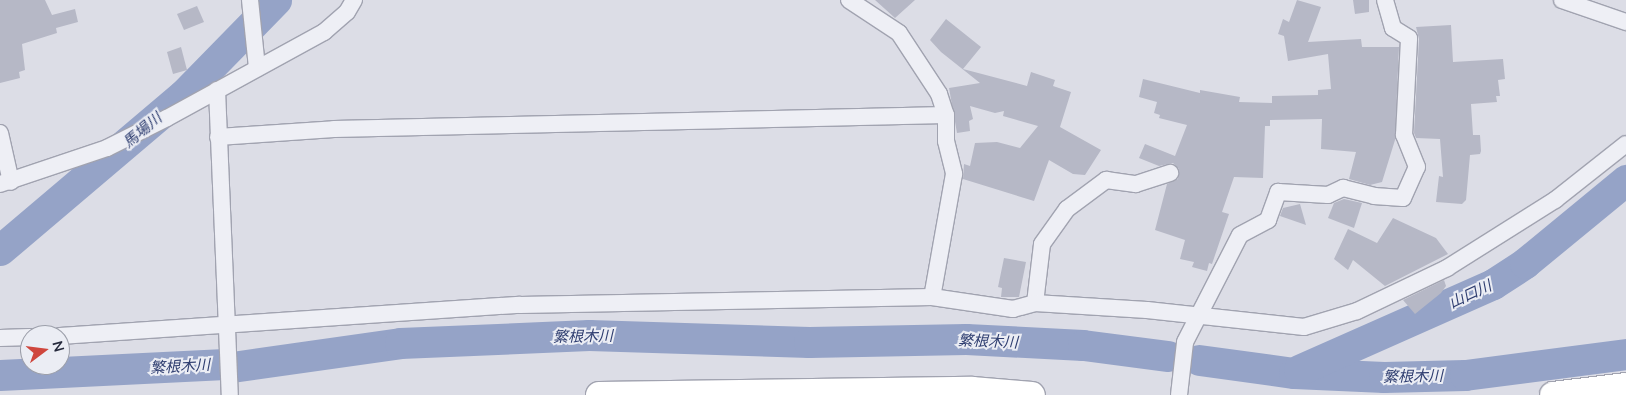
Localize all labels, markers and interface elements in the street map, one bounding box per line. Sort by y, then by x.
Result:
water label: 馬場川 [119,109,165,151]
water label: 山口川 [1446,276,1494,312]
north arrow [20,325,70,375]
water label: 繁根木川 [553,326,613,346]
water label: 繁根木川 [958,331,1018,351]
text: N [48,339,69,354]
water label: 繁根木川 [150,355,210,377]
water label: 繁根木川 [1383,366,1443,386]

